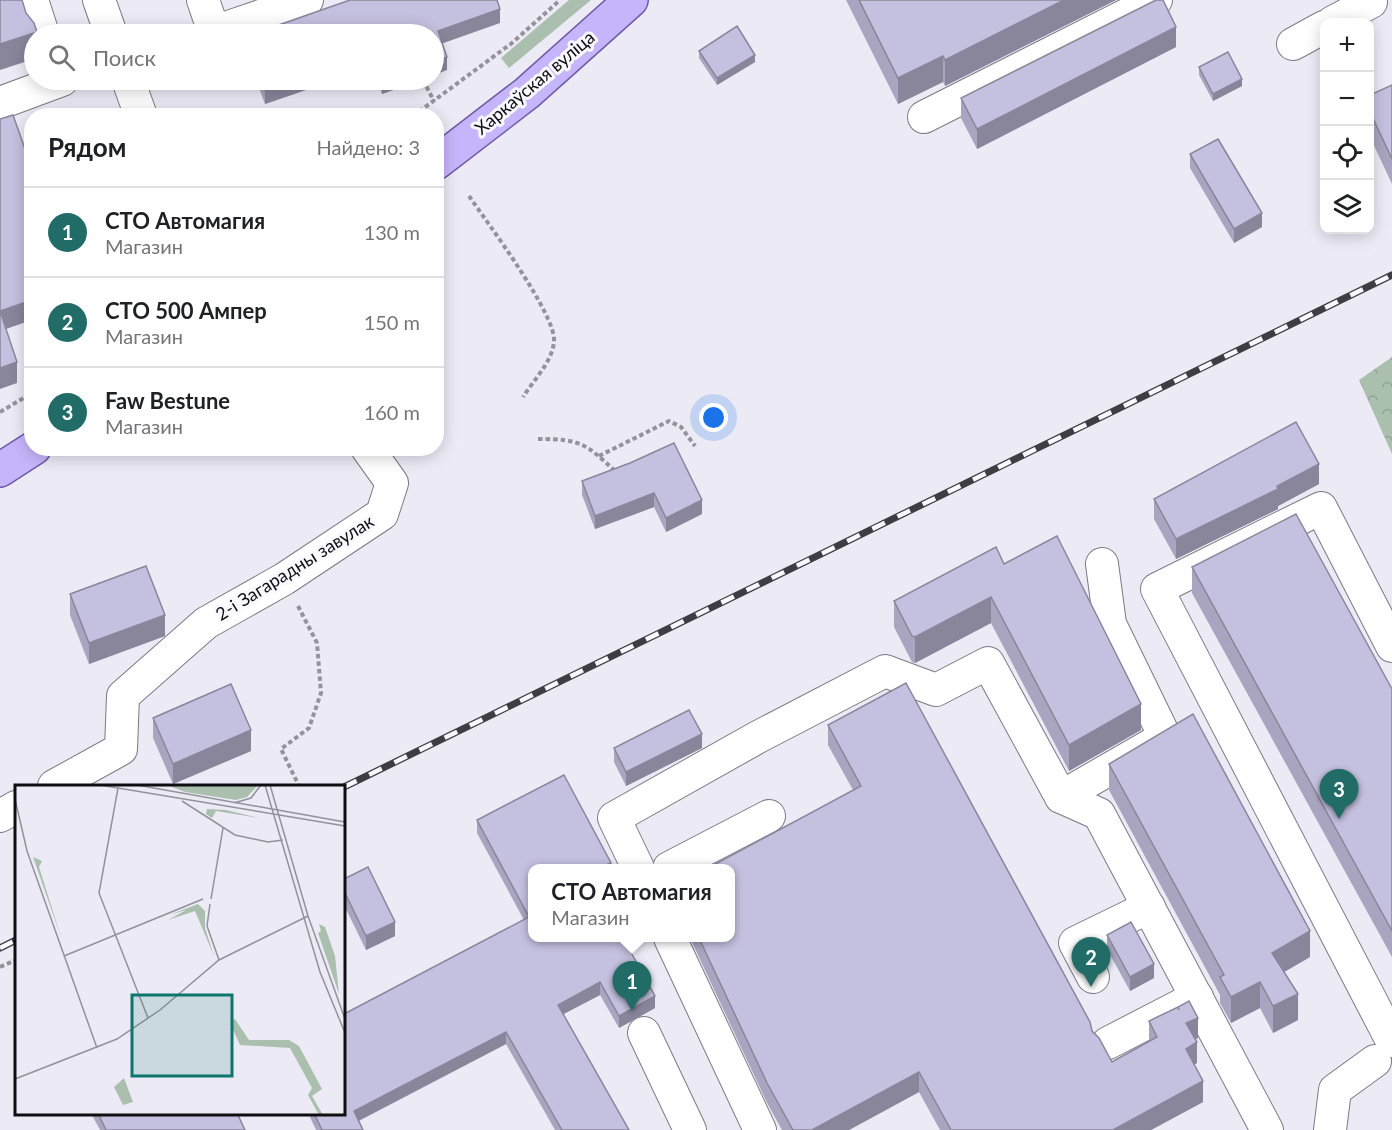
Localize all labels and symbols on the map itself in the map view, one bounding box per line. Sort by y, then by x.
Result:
street label: Харкаўская вуліца [470,26,599,139]
your location [699,403,728,432]
street label: 2-і Загарадны завулак [211,509,378,625]
pin: 3 [1320,770,1358,819]
inset map [15,785,345,1115]
pin: 2 [1072,938,1110,987]
pin: 1 [612,962,652,1011]

